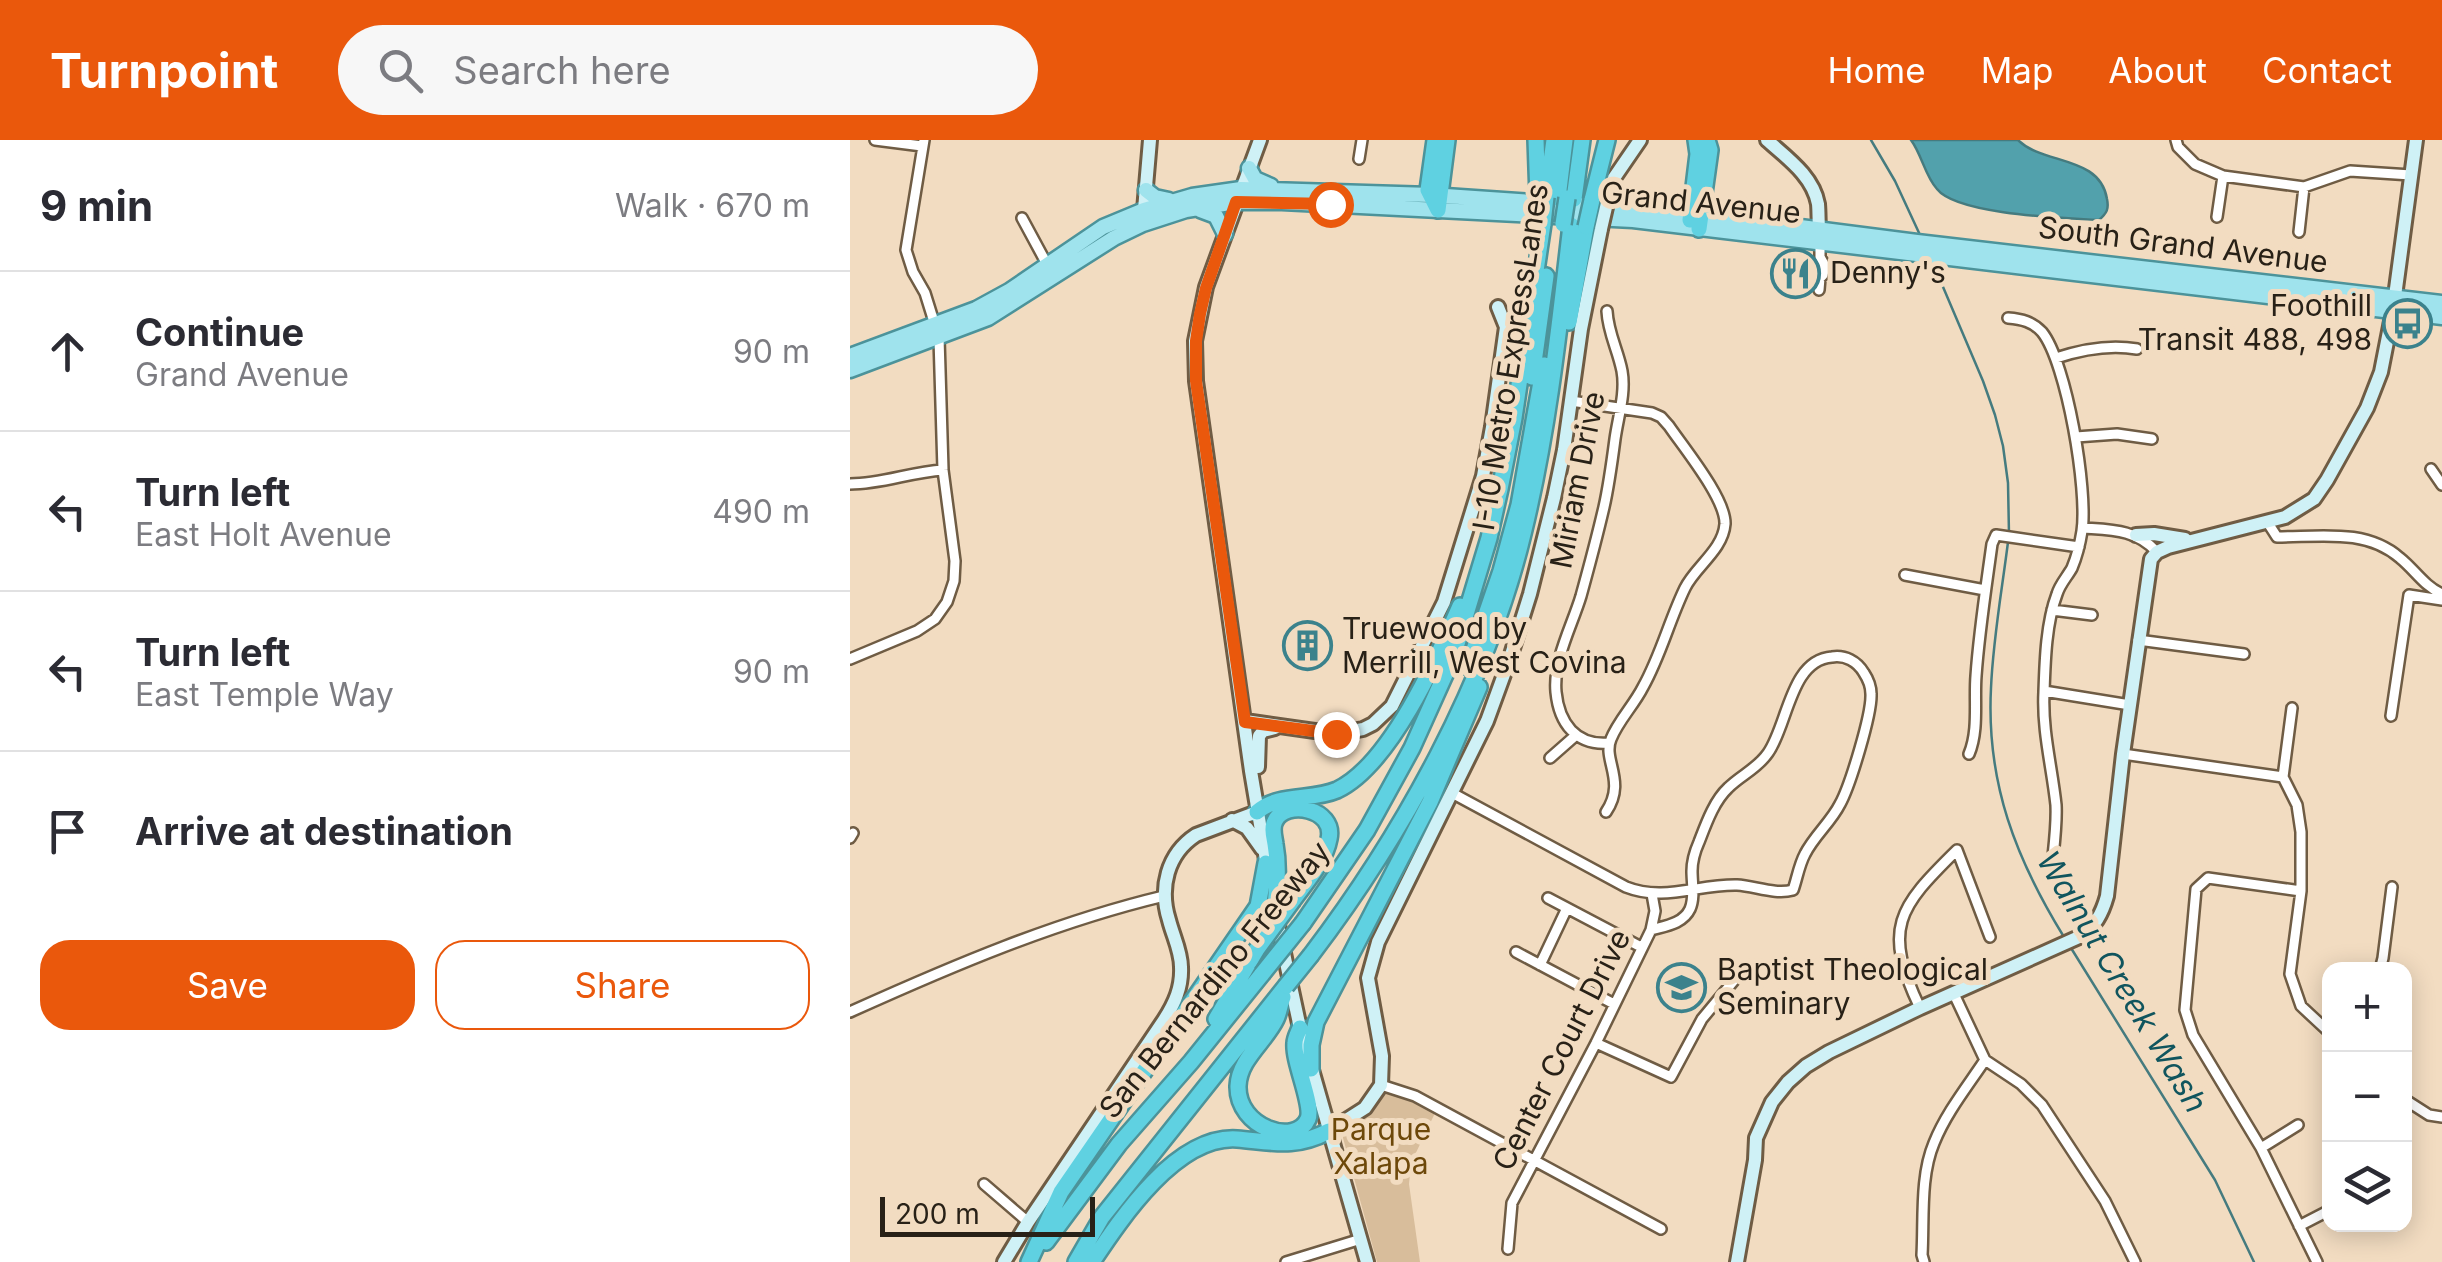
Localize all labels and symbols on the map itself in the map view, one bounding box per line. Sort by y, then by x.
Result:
street label: Grand Avenue [1600,174,1803,230]
street label: I-10 Metro ExpressLanes [1465,181,1555,533]
route start [1308,182,1354,228]
street label: South Grand Avenue [2036,208,2330,280]
restaurant icon: Denny's [1769,247,1821,299]
place label: Denny's [1830,254,1946,290]
place label: Foothill Transit 488, 498 [2138,287,2372,357]
bus stop icon: Foothill Transit 488, 498 [2381,297,2433,349]
street label: Miriam Drive [1542,388,1612,571]
place label: Truewood by Merrill, West Covina [1342,610,1627,680]
building icon: Truewood by Merrill, West Covina [1281,620,1333,672]
route end [1314,712,1360,758]
street label: San Bernardino Freeway [1091,833,1337,1125]
water label: Walnut Creek Wash [2029,844,2216,1120]
street label: Center Court Drive [1485,923,1638,1176]
place label: Baptist Theological Seminary [1717,951,1988,1021]
school or university icon: Baptist Theological Seminary [1656,961,1708,1013]
park label: Parque Xalapa [1331,1111,1431,1181]
scale bar [880,1192,1095,1236]

